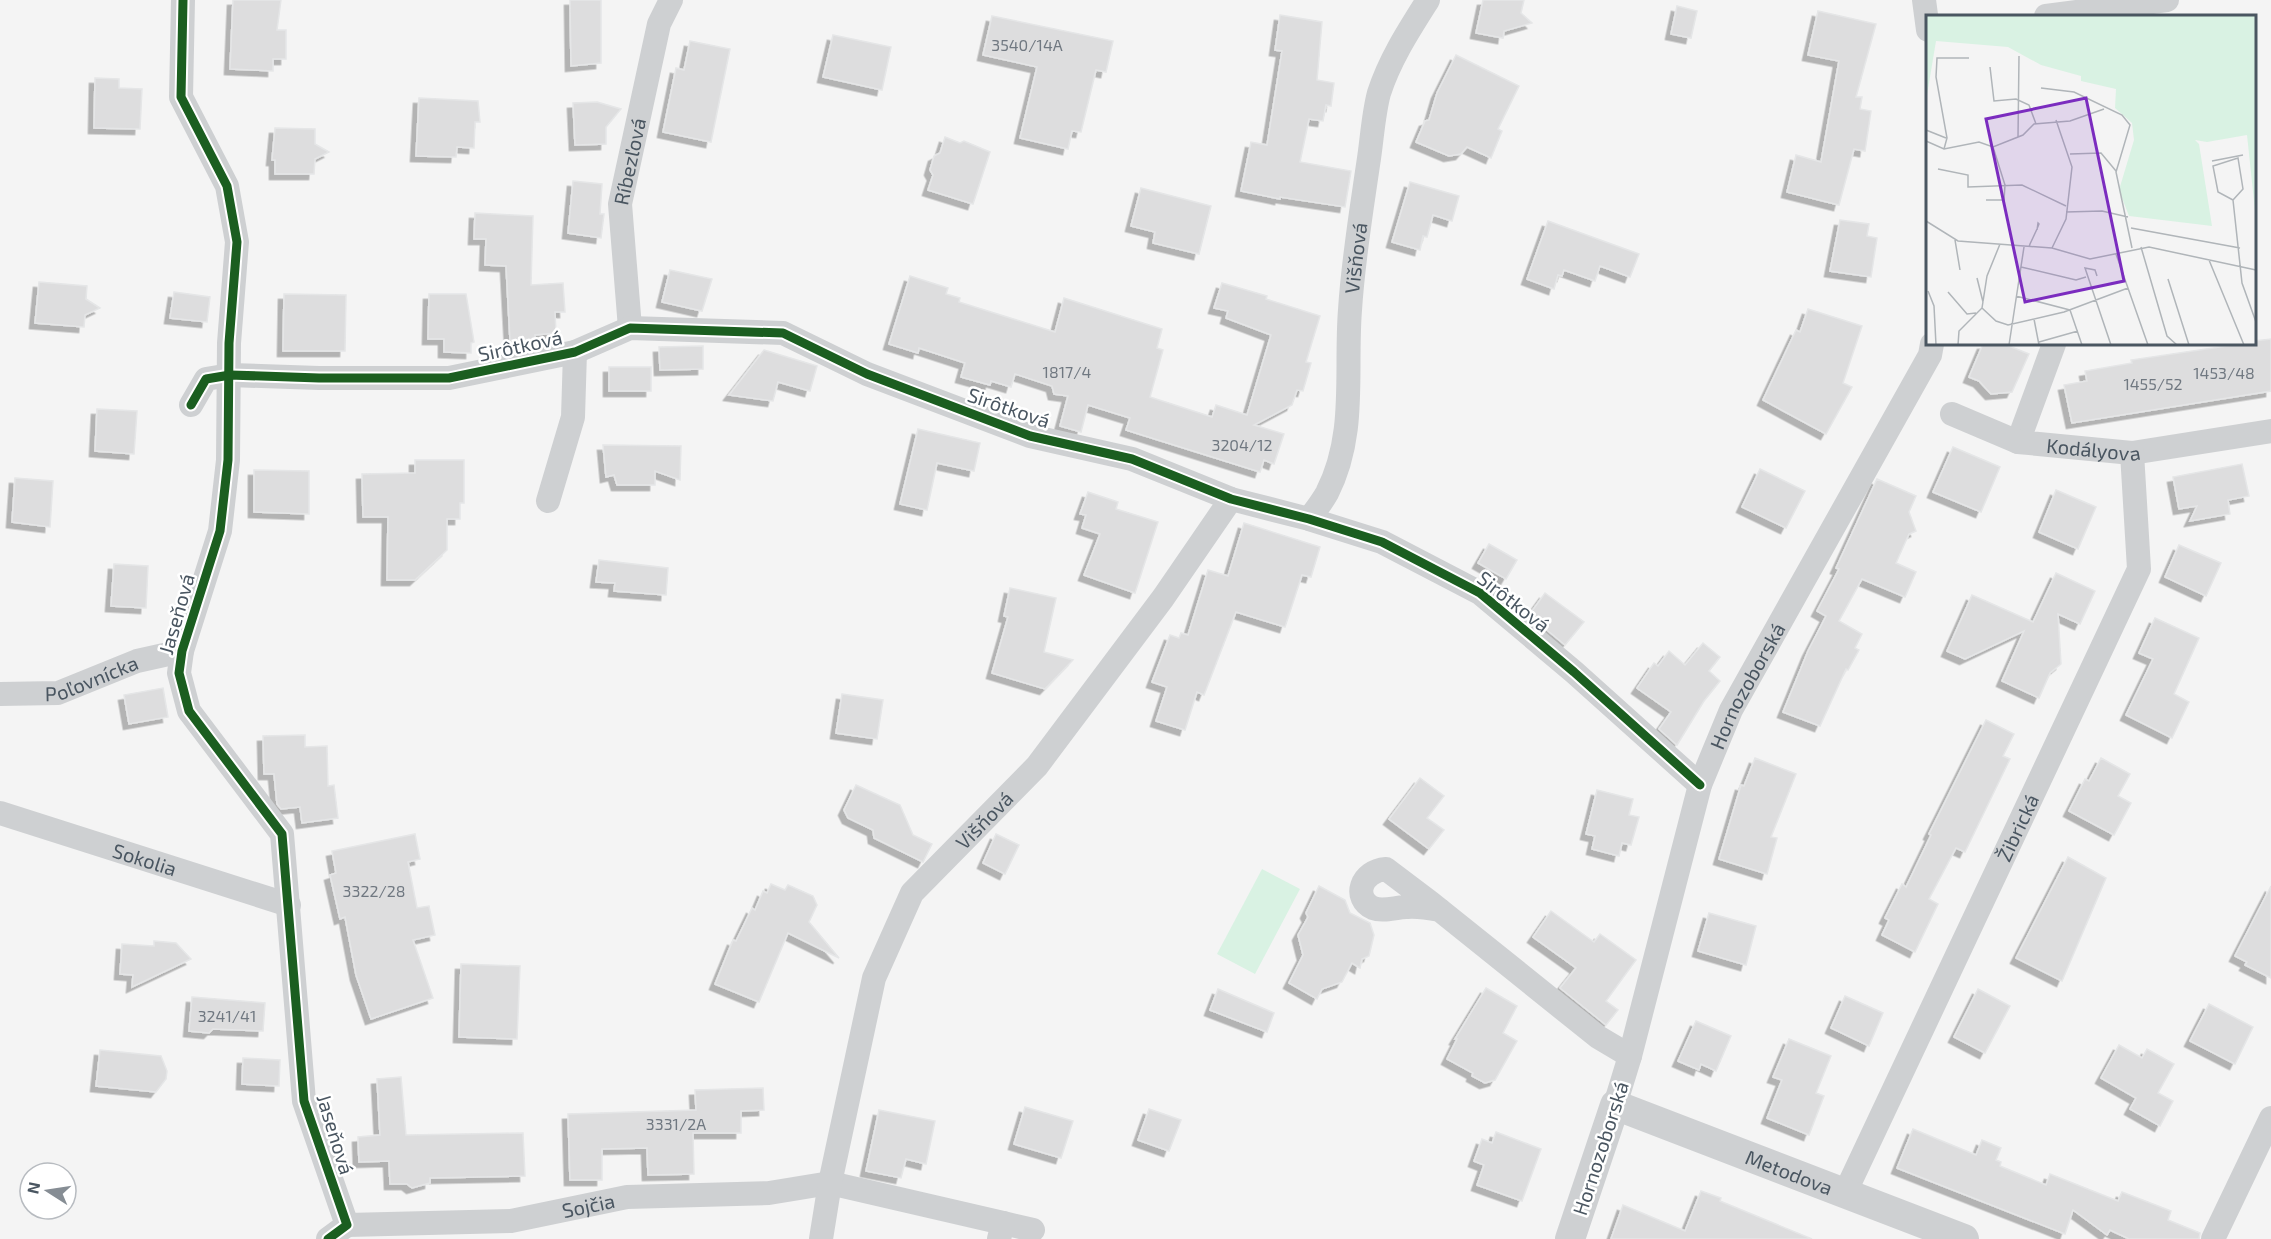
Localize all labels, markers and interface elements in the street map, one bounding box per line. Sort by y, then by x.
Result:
inset map [1926,15,2256,345]
house number: 3540/14A [991,35,1063,54]
street label: Ríbezľová [608,116,650,207]
street label: Višňová [1339,221,1371,295]
street label: Sirôtková [476,324,564,366]
house number: 1817/4 [1043,362,1092,381]
house number: 1453/48 [2193,363,2255,382]
house number: 1455/52 [2123,374,2183,393]
street label: Sirôtková [965,382,1053,432]
street label: Kodályova [2045,433,2142,465]
house number: 3204/12 [1211,435,1273,454]
street label: Sirôtková [1473,565,1555,637]
street label: Jaseňová [153,571,199,657]
street label: Hornozoborská [1704,618,1790,753]
street label: Poľovnícka [45,650,141,705]
street label: Višňová [950,786,1018,854]
street label: Žibrická [1991,790,2043,865]
street label: Sokolia [110,838,180,881]
house number: 3322/28 [343,881,405,900]
house number: 3241/41 [198,1006,256,1025]
street label: Hornozoborská [1567,1078,1633,1218]
street label: Jaseňová [312,1091,360,1177]
house number: 3331/2A [646,1114,706,1133]
street label: Metodova [1742,1144,1836,1200]
north arrow [18,1161,78,1221]
text: N [22,1180,43,1195]
street label: Sojčia [560,1188,617,1222]

